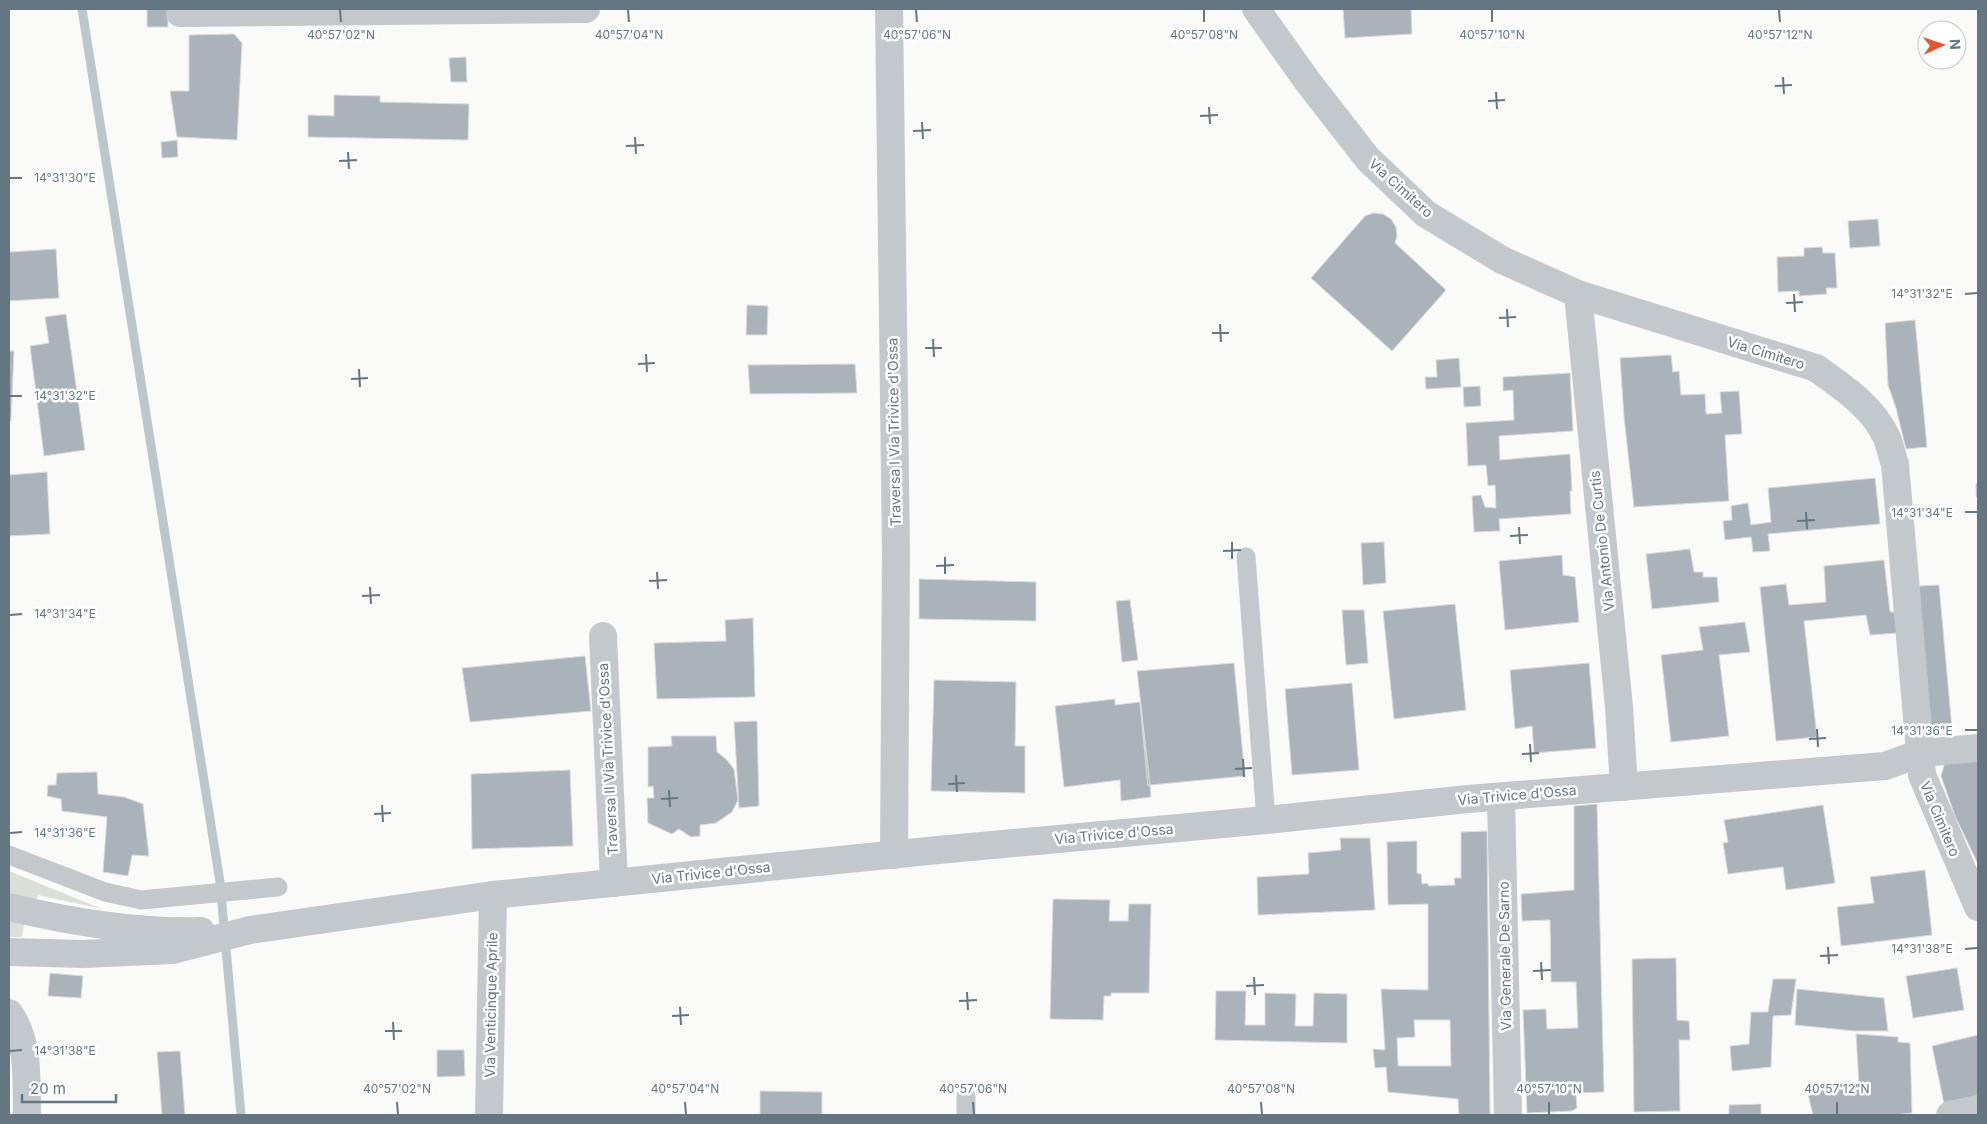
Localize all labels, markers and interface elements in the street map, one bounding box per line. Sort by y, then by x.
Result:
north arrow [1917,20,1967,70]
text: 40°57'02"N [307,27,375,42]
text: 40°57'04"N [595,27,663,42]
text: 40°57'06"N [883,27,951,42]
text: 40°57'08"N [1170,27,1238,42]
text: 40°57'10"N [1459,27,1525,42]
text: 40°57'12"N [1747,27,1813,42]
text: N [1947,39,1964,50]
street label: Via Cimitero [1366,154,1437,221]
text: 14°31'30"E [34,170,96,185]
text: 14°31'32"E [1891,286,1953,301]
street label: Via Cimitero [1725,333,1807,372]
street label: Traversa I Via Trivice d'Ossa [883,338,904,526]
text: 14°31'32"E [34,388,96,403]
street label: Via Antonio De Curtis [1586,470,1617,612]
text: 14°31'34"E [1891,505,1953,520]
text: 14°31'34"E [34,606,96,621]
street label: Traversa II Via Trivice d'Ossa [594,663,621,855]
text: 14°31'36"E [1891,723,1953,738]
street label: Via Cimitero [1917,779,1964,859]
street label: Via Trivice d'Ossa [1457,781,1577,808]
street label: Via Trivice d'Ossa [1054,820,1174,847]
text: 14°31'36"E [34,825,96,840]
street label: Via Trivice d'Ossa [651,858,771,887]
street label: Via Generale De Sarno [1495,881,1514,1031]
street label: Via Venticinque Aprile [481,932,500,1078]
text: 14°31'38"E [1891,941,1953,956]
text: 14°31'38"E [34,1043,96,1058]
scale bar [22,1072,116,1104]
text: 20 m [30,1079,66,1098]
text: 40°57'02"N [363,1081,431,1096]
text: 40°57'04"N [651,1081,719,1096]
text: 40°57'06"N [939,1081,1007,1096]
text: 40°57'08"N [1227,1081,1295,1096]
text: 40°57'10"N [1516,1081,1582,1096]
text: 40°57'12"N [1804,1081,1870,1096]

